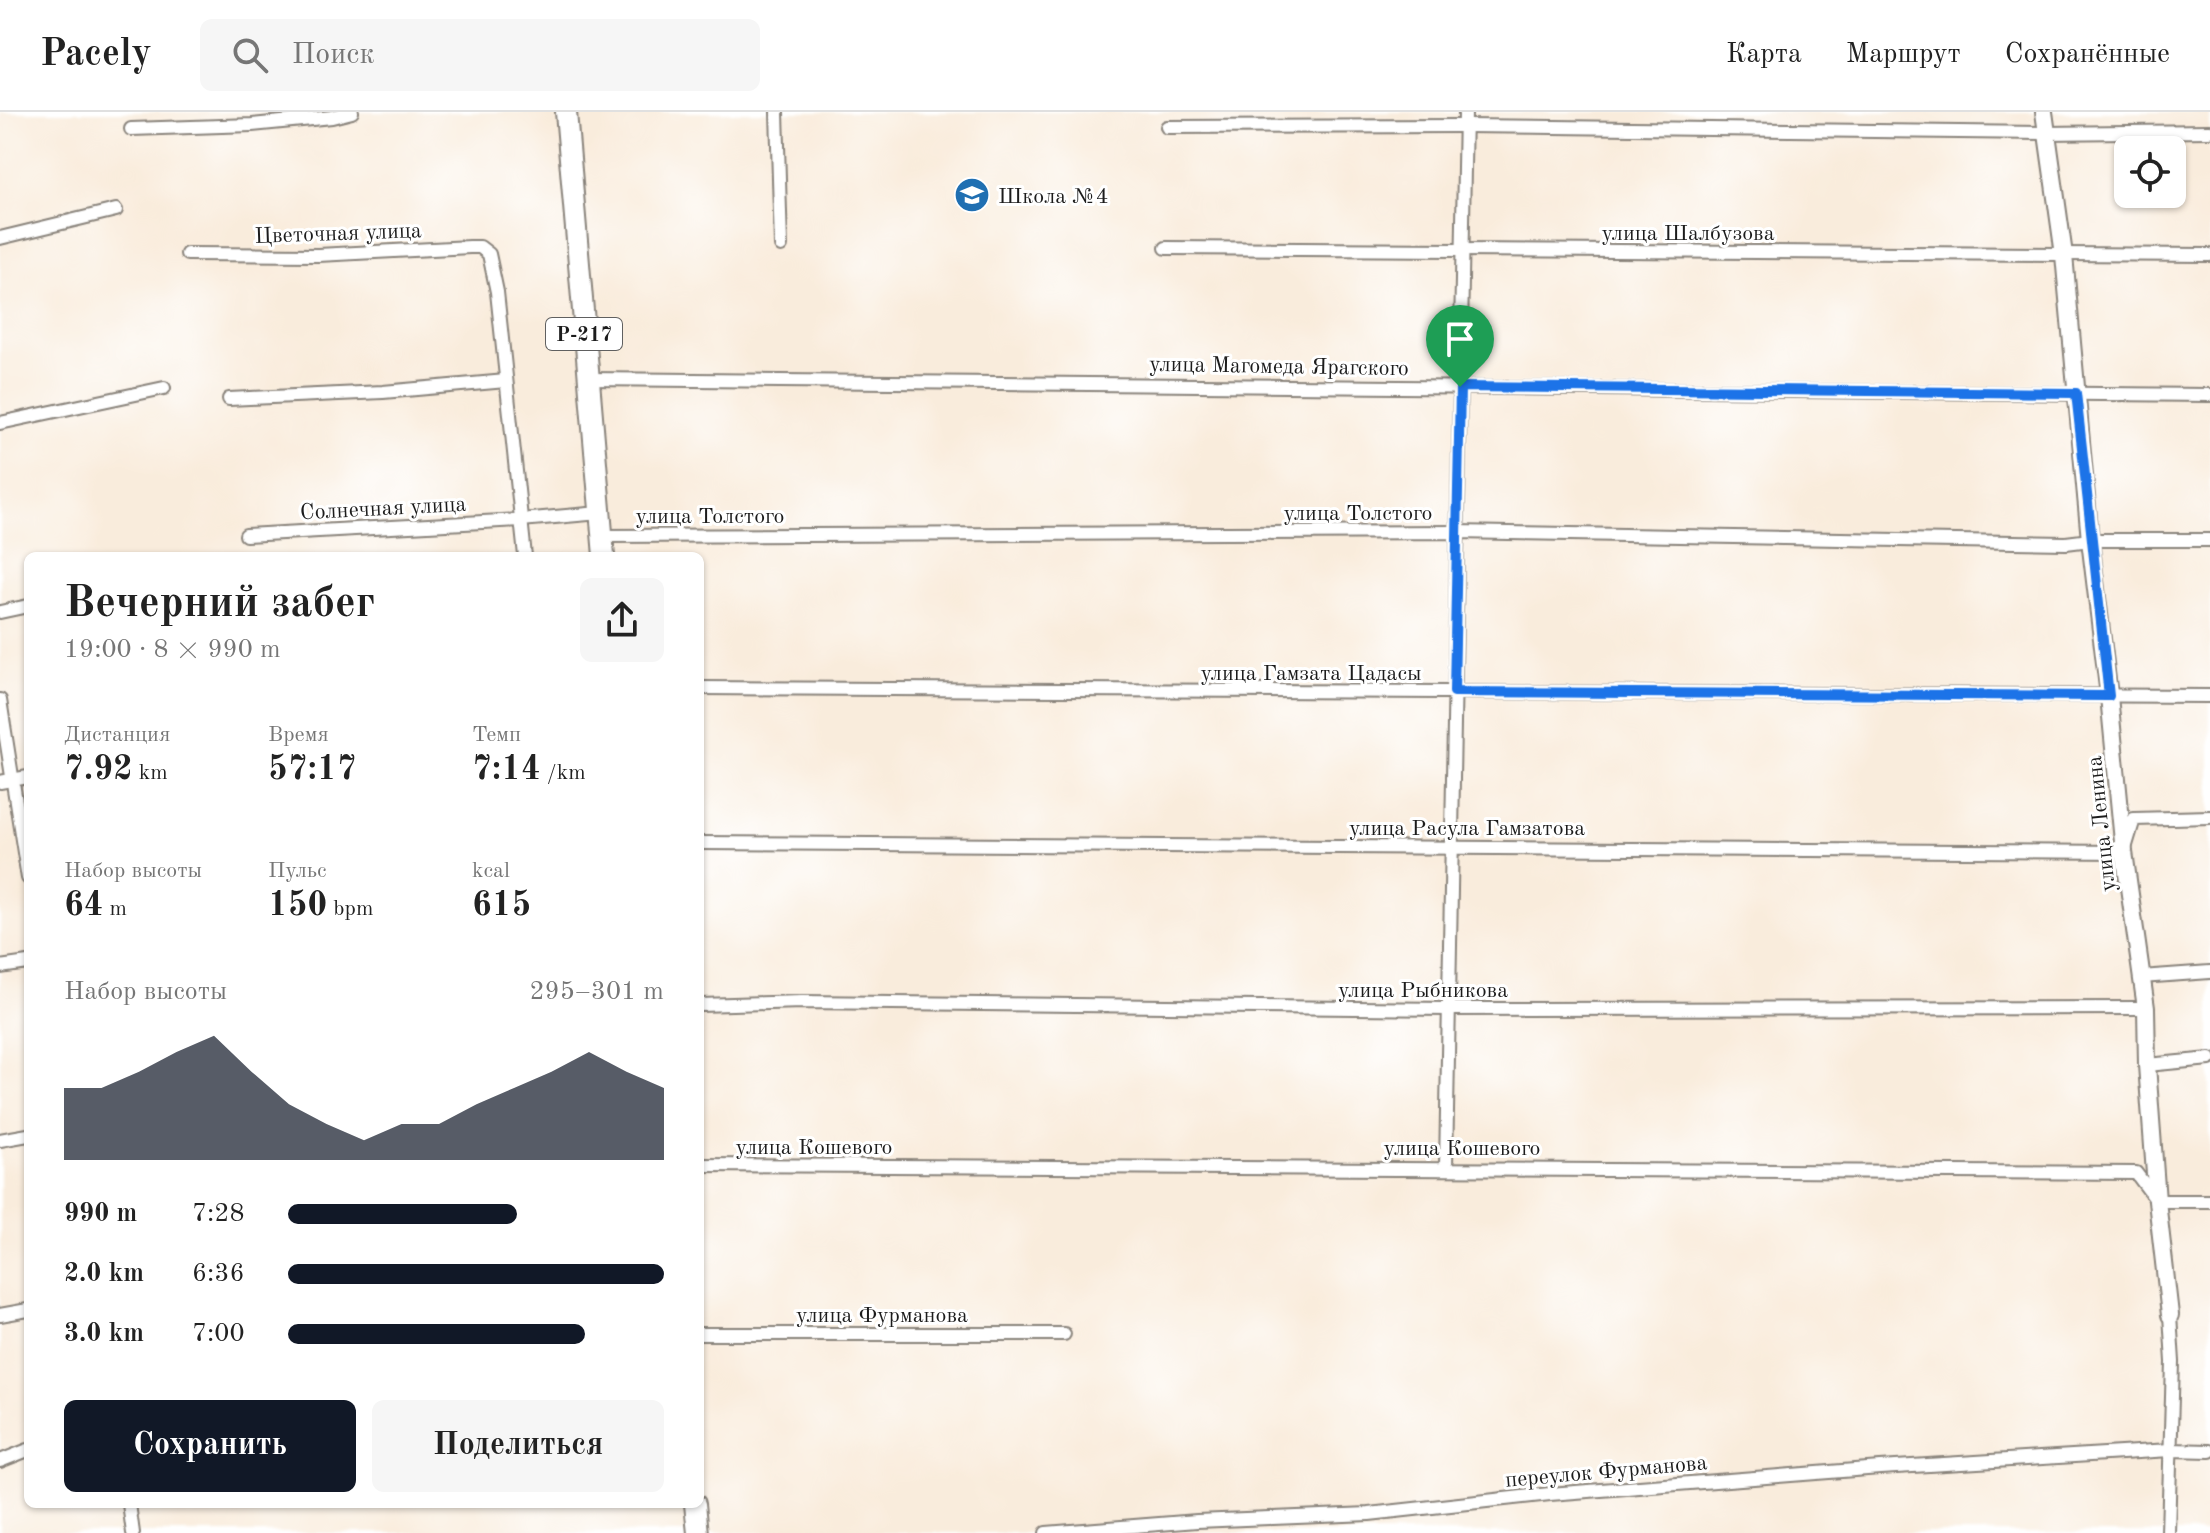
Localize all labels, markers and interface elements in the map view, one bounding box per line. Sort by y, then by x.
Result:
search box [200,19,760,91]
icon: search [228,33,272,77]
text: Pacely [40,36,152,74]
text: Поиск [292,40,374,70]
text: Карта [1726,41,1802,69]
text: Маршрут [1846,41,1961,69]
text: Сохранённые [2005,41,2170,69]
map controls [2114,136,2186,208]
button: locate [2114,136,2186,208]
school or university icon: Школа №4 [953,176,991,214]
place label: Школа №4 [998,186,1109,208]
street label: Цветочная улица [254,220,422,248]
street label: улица Шалбузова [1601,223,1775,245]
pin [1426,305,1494,387]
icon: arrive [1438,317,1482,361]
road number: Р-217 [546,318,622,350]
street label: улица Магомеда Ярагского [1149,354,1409,380]
street label: Солнечная улица [299,494,467,524]
street label: улица Толстого [1284,503,1432,525]
street label: улица Толстого [636,506,784,528]
button: share [580,578,664,662]
text: Вечерний забег [64,582,375,626]
text: 19:00 · 8 × 990 m [64,637,281,663]
street label: улица Гамзата Цадасы [1200,663,1422,685]
text: Дистанция [64,724,170,746]
text: Время [268,724,329,746]
text: Темп [472,724,521,746]
text: 7.92 [64,753,133,787]
text: 57:17 [268,753,356,787]
text: 7:14 [472,753,541,787]
street label: улица Ленина [2084,755,2120,893]
text: km [133,762,168,784]
text: /km [541,762,586,784]
street label: улица Расула Гамзатова [1349,818,1585,840]
text: Набор высоты [64,860,202,882]
text: Пульс [268,860,327,882]
text: kcal [472,860,510,882]
text: 64 [64,889,103,923]
text: 150 [268,889,327,923]
text: 615 [472,889,531,923]
text: m [103,898,127,920]
text: bpm [327,898,373,920]
text: Набор высоты [64,979,227,1005]
text: 295–301 m [529,979,664,1005]
street label: улица Рыбникова [1338,980,1508,1002]
street label: улица Кошевого [735,1137,893,1159]
street label: улица Кошевого [1383,1138,1541,1160]
text: 990 m [64,1201,137,1227]
text: 7:28 [192,1201,245,1227]
text: 2.0 km [64,1261,144,1287]
text: 6:36 [192,1261,245,1287]
street label: улица Фурманова [796,1305,968,1327]
text: 3.0 km [64,1321,144,1347]
text: 7:00 [192,1321,245,1347]
button: Сохранить [64,1400,356,1492]
button: Поделиться [372,1400,664,1492]
street label: переулок Фурманова [1504,1452,1708,1492]

